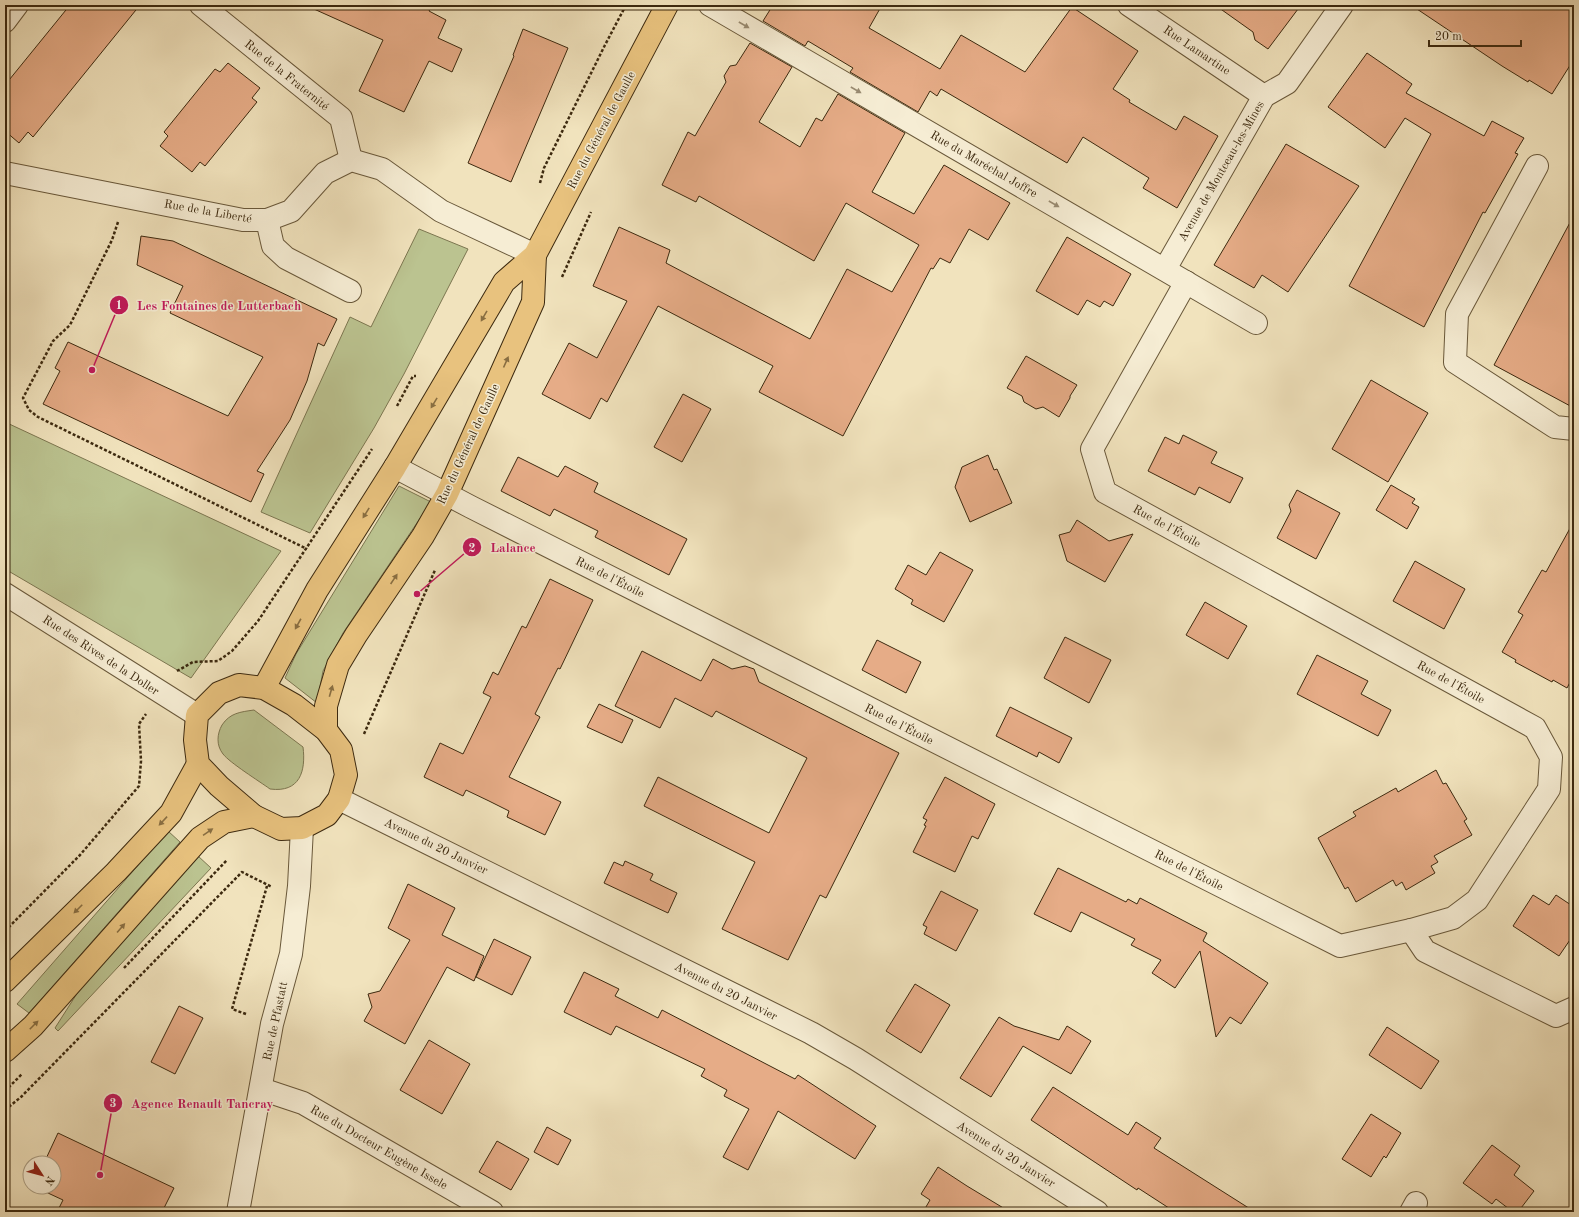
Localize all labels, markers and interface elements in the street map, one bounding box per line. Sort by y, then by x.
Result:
one-way arrow [738,21,750,28]
scale bar [1429,22,1521,48]
street label: Rue Lamartine [1161,24,1232,78]
text: 20 m [1435,31,1462,43]
street label: Rue de la Fraternité [242,38,331,114]
street label: Rue du Général de Gaulle [566,69,638,191]
one-way arrow [850,86,862,93]
street label: Avenue de Montceau-les-Mines [1177,99,1267,244]
street label: Rue du Maréchal Joffre [928,129,1039,201]
street label: Rue de la Liberté [163,198,253,226]
one-way arrow [1048,201,1060,208]
callout: Les Fontaines de Lutterbach [109,293,310,318]
text: 1 [116,300,122,312]
text: Les Fontaines de Lutterbach [137,300,301,313]
one-way arrow [481,310,488,322]
one-way arrow [503,357,509,368]
street label: Rue du Général de Gaulle [436,382,502,507]
one-way arrow [430,397,437,409]
street label: Rue de l'Étoile [1131,501,1204,551]
one-way arrow [362,508,369,519]
callout: Lalance [462,535,543,560]
text: Lalance [490,542,536,555]
text: 2 [469,543,476,555]
street label: Rue de l'Étoile [573,553,648,601]
one-way arrow [390,574,398,584]
street label: Rue des Rives de la Doller [40,614,161,698]
one-way arrow [294,618,301,630]
street label: Rue de l'Étoile [1415,657,1488,707]
one-way arrow [328,685,334,697]
street label: Rue de l'Étoile [862,700,937,748]
one-way arrow [158,816,168,826]
street label: Avenue du 20 Janvier [382,817,489,877]
one-way arrow [202,829,214,836]
street label: Rue de l'Étoile [1152,846,1227,894]
one-way arrow [73,904,83,914]
one-way arrow [116,923,125,933]
street label: Avenue du 20 Janvier [672,961,779,1023]
street label: Rue de Pfastatt [262,980,290,1062]
one-way arrow [29,1020,39,1030]
callout: Agence Renault Tancray [103,1091,281,1116]
text: 3 [110,1098,117,1110]
text: Agence Renault Tancray [131,1098,273,1111]
street label: Rue du Docteur Eugène Issele [308,1104,450,1192]
street label: Avenue du 20 Janvier [954,1120,1057,1190]
north arrow [22,1155,62,1195]
text: N [42,1173,56,1187]

